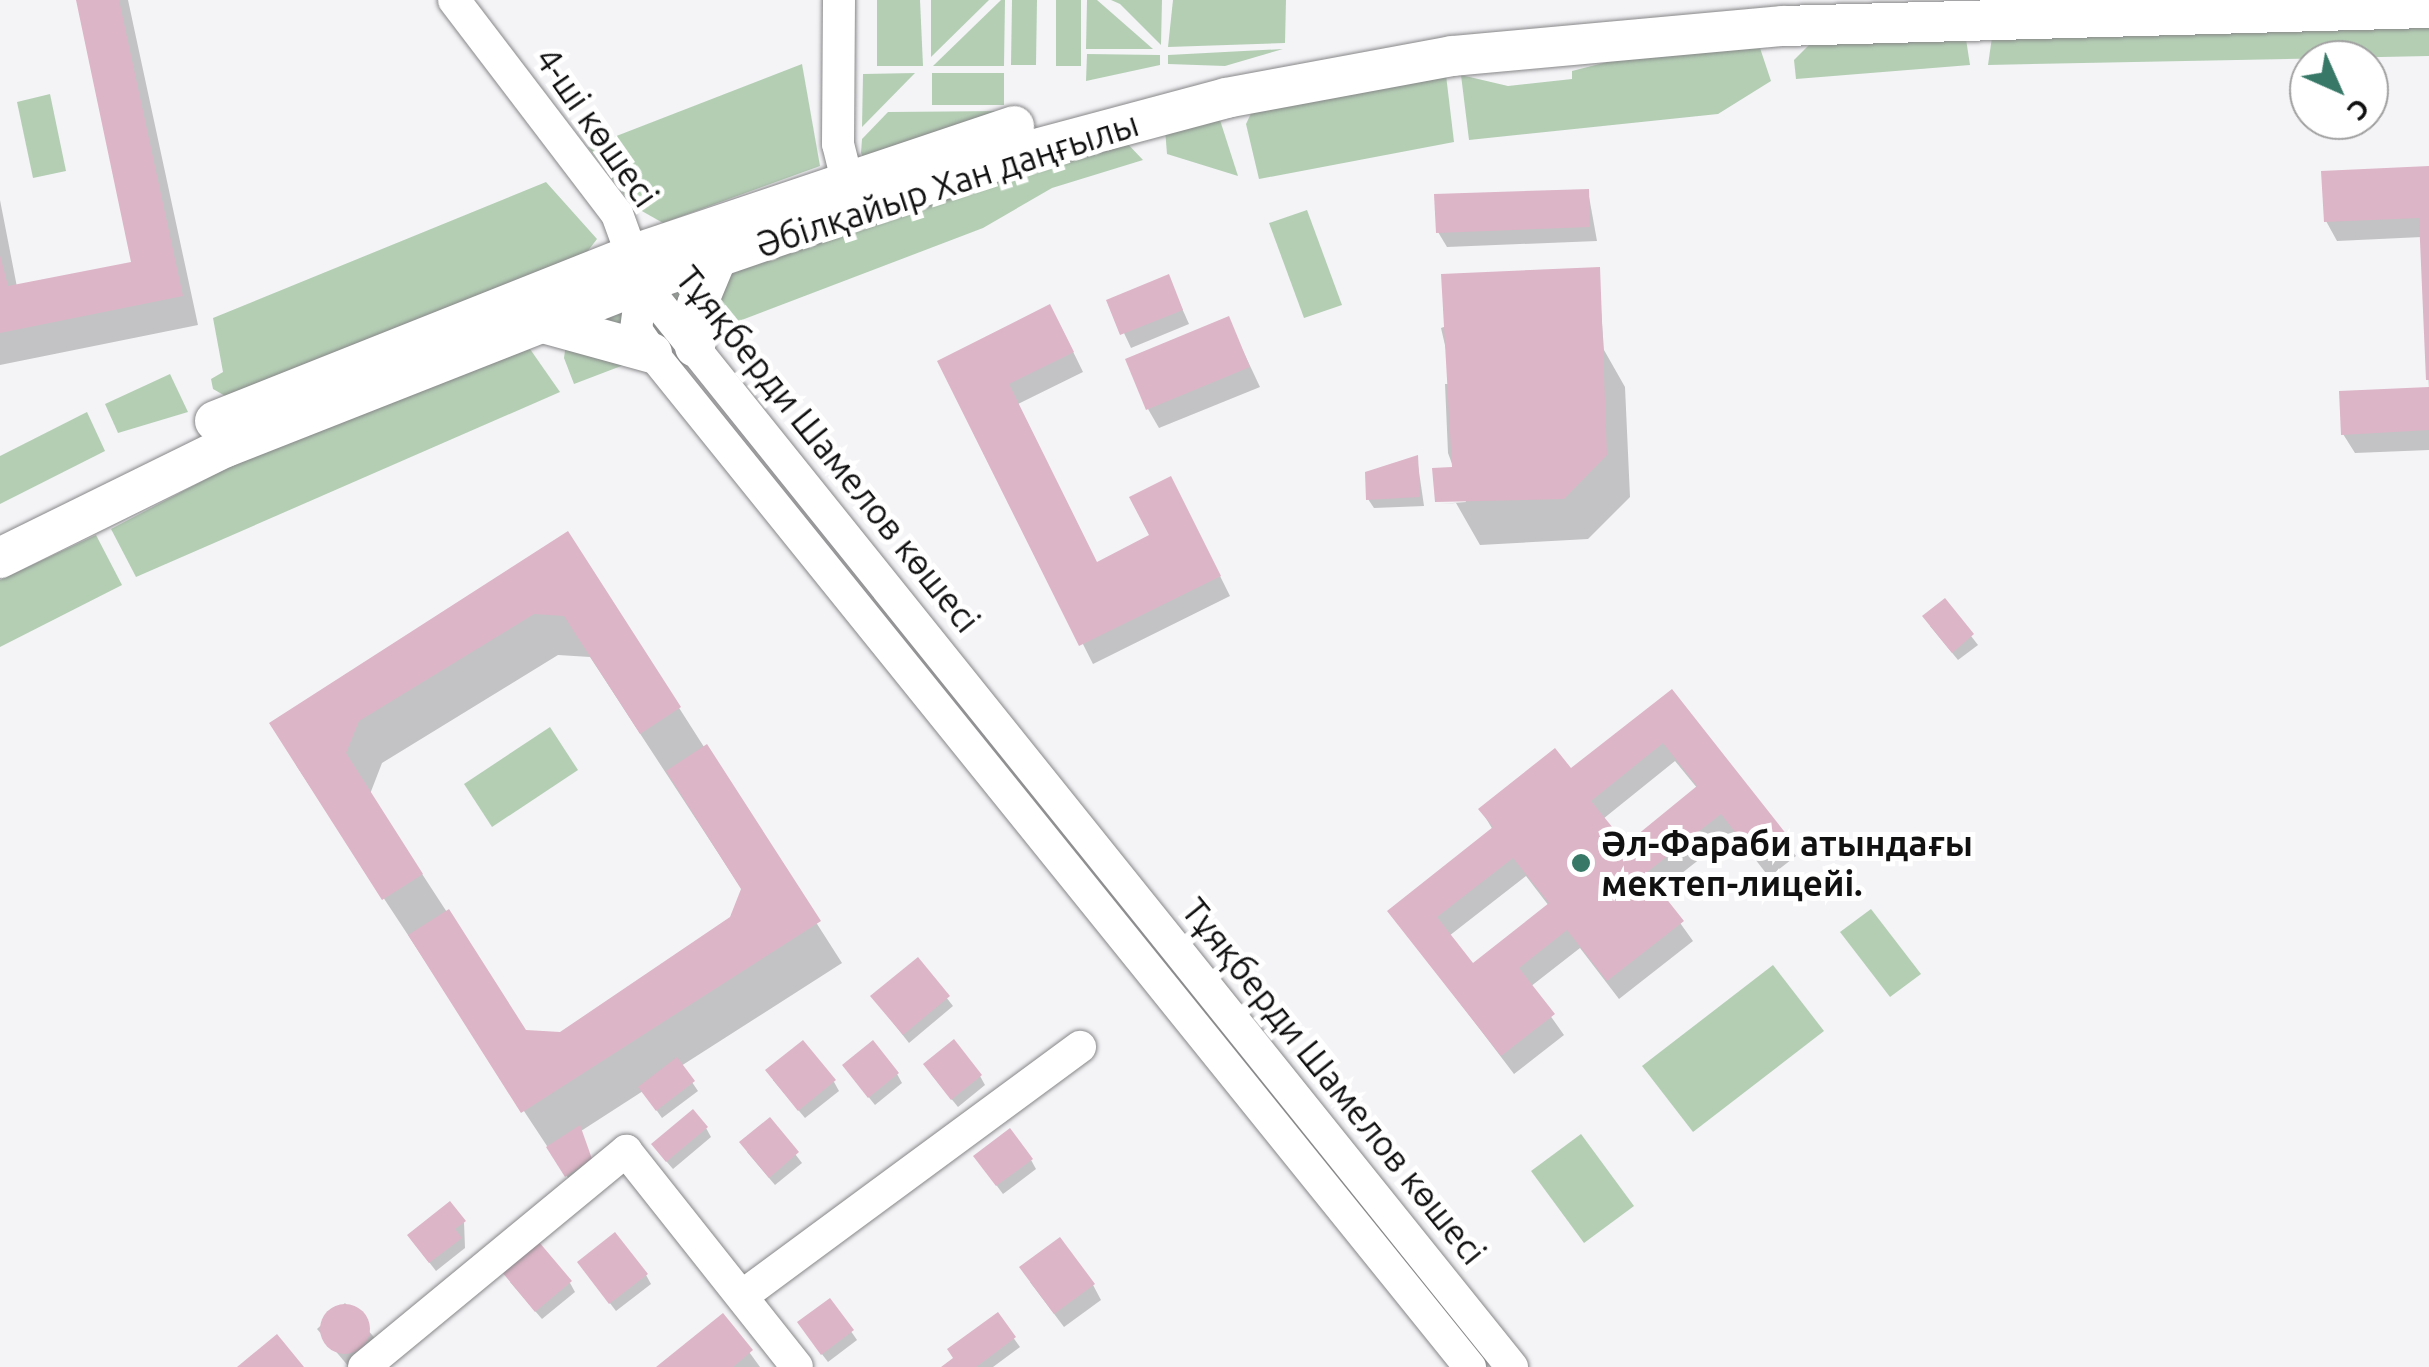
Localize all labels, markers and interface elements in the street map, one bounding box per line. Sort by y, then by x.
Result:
street label: 4-ші көшесі [527,39,667,215]
north arrow [2289,40,2389,140]
text: С [2342,93,2376,127]
street label: Әбілқайыр Хан даңғылы [750,102,1144,266]
street label: Тұяқберди Шамелов көшесі [667,258,989,640]
place label: Әл-Фараби атындағы мектеп-лицейі. [1601,822,1973,904]
marker: Әл-Фараби атындағы мектеп-лицейі. [1570,852,1592,874]
street label: Тұяқберди Шамелов көшесі [1173,890,1495,1272]

